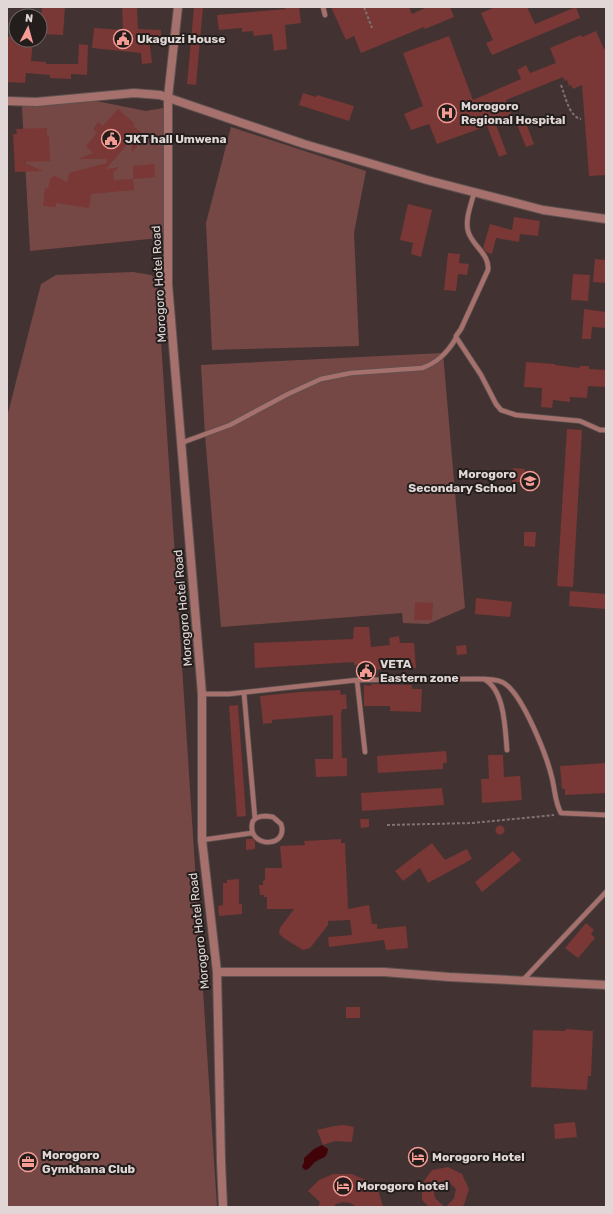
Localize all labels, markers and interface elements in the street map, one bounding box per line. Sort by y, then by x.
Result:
north arrow [8,8,48,48]
text: N [24,12,34,25]
public building icon: Ukaguzi House [112,28,134,50]
place label: Ukaguzi House [137,32,225,46]
place label: Morogoro Regional Hospital [461,99,566,127]
hospital icon: Morogoro Regional Hospital [436,102,458,124]
public building icon: JKT hall Umwena [100,128,122,150]
place label: JKT hall Umwena [125,132,227,146]
street label: Morogoro Hotel Road [149,225,169,343]
place label: Morogoro Secondary School [408,467,516,495]
school or university icon: Morogoro Secondary School [519,470,541,492]
street label: Morogoro Hotel Road [171,549,195,667]
place label: VETA Eastern zone [380,657,459,685]
public building icon: VETA Eastern zone [355,660,377,682]
street label: Morogoro Hotel Road [186,872,212,990]
hotel icon: Morogoro Hotel [407,1146,429,1168]
place label: Morogoro Gymkhana Club [42,1148,136,1176]
place label: Morogoro Hotel [432,1150,525,1164]
office icon: Morogoro Gymkhana Club [17,1151,39,1173]
hotel icon: Morogoro hotel [332,1175,354,1197]
place label: Morogoro hotel [357,1179,449,1193]

